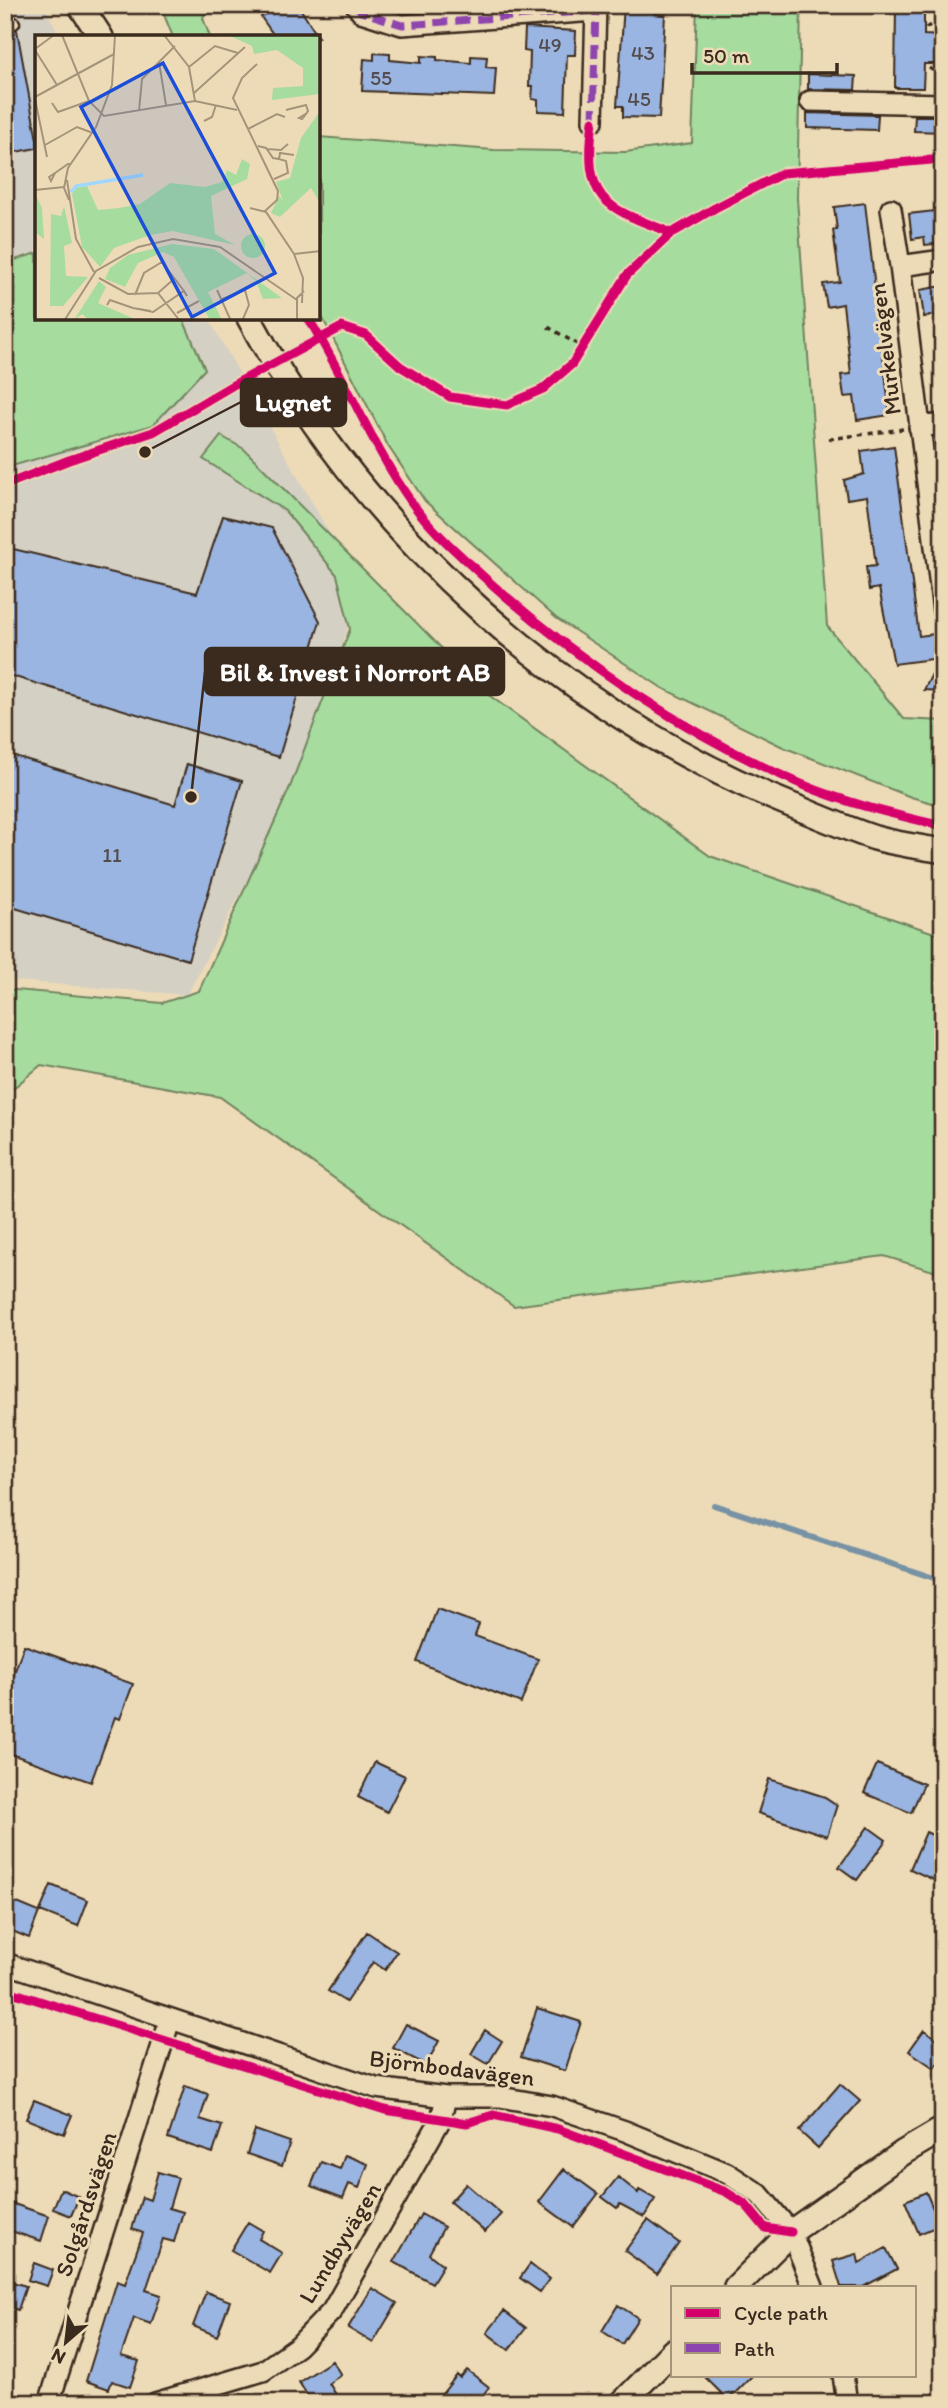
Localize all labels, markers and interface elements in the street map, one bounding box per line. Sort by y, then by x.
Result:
house number: 49 [538,32,562,57]
scale bar [692,32,838,76]
inset map [35,35,320,320]
house number: 43 [631,40,655,65]
text: 50 m [703,43,750,68]
house number: 55 [370,65,392,90]
house number: 45 [627,86,651,111]
street label: Murkelvägen [862,281,907,417]
callout: Lugnet [241,379,346,426]
text: Lugnet [255,386,332,418]
callout: Bil & Invest i Norrort AB [205,648,504,695]
text: Bil & Invest i Norrort AB [220,656,490,688]
house number: 11 [102,842,122,867]
street label: Björnbodavägen [368,2043,536,2092]
street label: Solgårdsvägen [48,2127,123,2280]
street label: Lundbyvägen [292,2176,387,2309]
legend [671,2286,916,2376]
text: Cycle path [734,2300,828,2325]
north arrow [32,2306,102,2376]
text: Path [734,2336,775,2361]
text: N [47,2343,69,2370]

